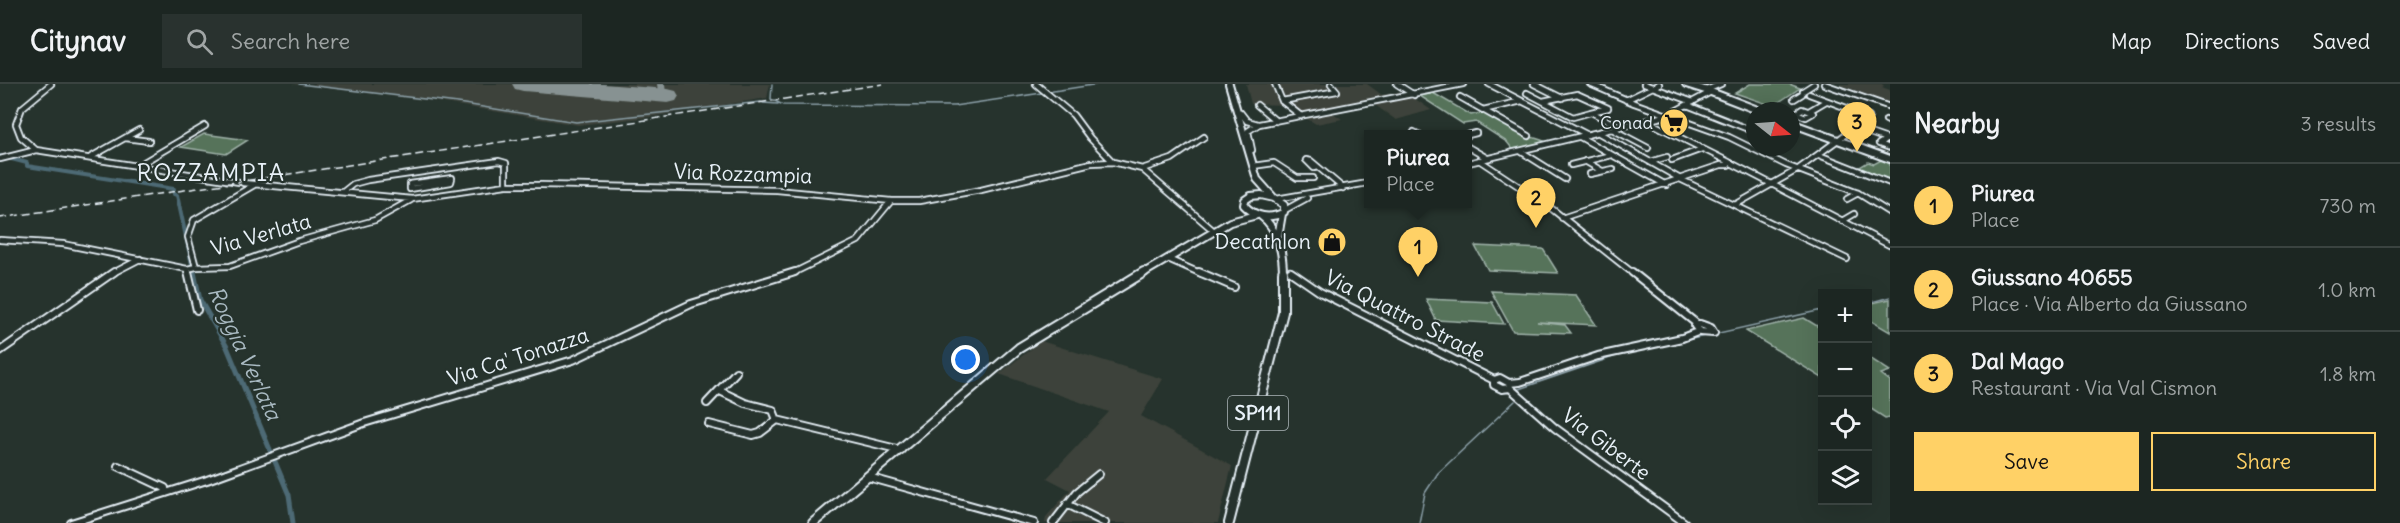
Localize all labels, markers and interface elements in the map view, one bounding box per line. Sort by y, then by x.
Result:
search box [162,14,582,68]
text: Citynav [30,23,126,59]
icon: search [183,25,216,58]
text: Search here [231,27,350,55]
text: Map [2111,28,2152,55]
text: Directions [2185,28,2279,55]
text: Saved [2312,28,2370,55]
north arrow [1746,102,1800,156]
pin: 3 [1838,103,1876,152]
supermarket icon: Conad [1658,107,1690,139]
text: Nearby [1914,107,2000,140]
place label: Conad [1600,111,1653,134]
text: 3 results [2300,111,2376,136]
popup [1364,130,1472,208]
text: Piurea [1386,143,1450,171]
district label: ROZZAMPIA [136,157,286,187]
street label: Via Rozzampia [673,158,813,189]
text: Place [1386,171,1435,196]
pin: 2 [1516,178,1556,228]
text: Piurea [1971,179,2035,207]
text: 1 [1930,193,1937,218]
text: 730 m [2319,193,2376,218]
street label: Via Verlata [208,207,314,262]
text: Place [1971,207,2019,232]
shop icon: Decathlon [1316,226,1348,258]
place label: Decathlon [1214,228,1311,255]
pin: 1 [1398,228,1438,277]
street label: Via Quattro Strade [1321,263,1490,368]
text: Giussano 40655 [1971,263,2133,291]
text: 2 [1928,277,1939,302]
text: 1.0 km [2318,277,2376,302]
water label: Roggia Verlata [202,282,289,426]
map controls [1818,289,1872,505]
button: + [1818,289,1872,343]
text: Place · Via Alberto da Giussano [1971,291,2248,316]
street label: Via Ca' Tonazza [444,321,592,392]
button: − [1818,343,1872,397]
your location [951,345,980,374]
text: Dal Mago [1971,347,2064,375]
text: 3 [1928,361,1939,386]
text: 1.8 km [2320,361,2376,386]
text: Restaurant · Via Val Cismon [1971,375,2217,400]
road number: SP111 [1228,396,1288,430]
button: locate [1818,397,1872,451]
street label: Via Giberte [1557,401,1656,486]
button: Save [1914,432,2139,491]
button: Share [2151,432,2376,491]
button: layers [1818,451,1872,505]

